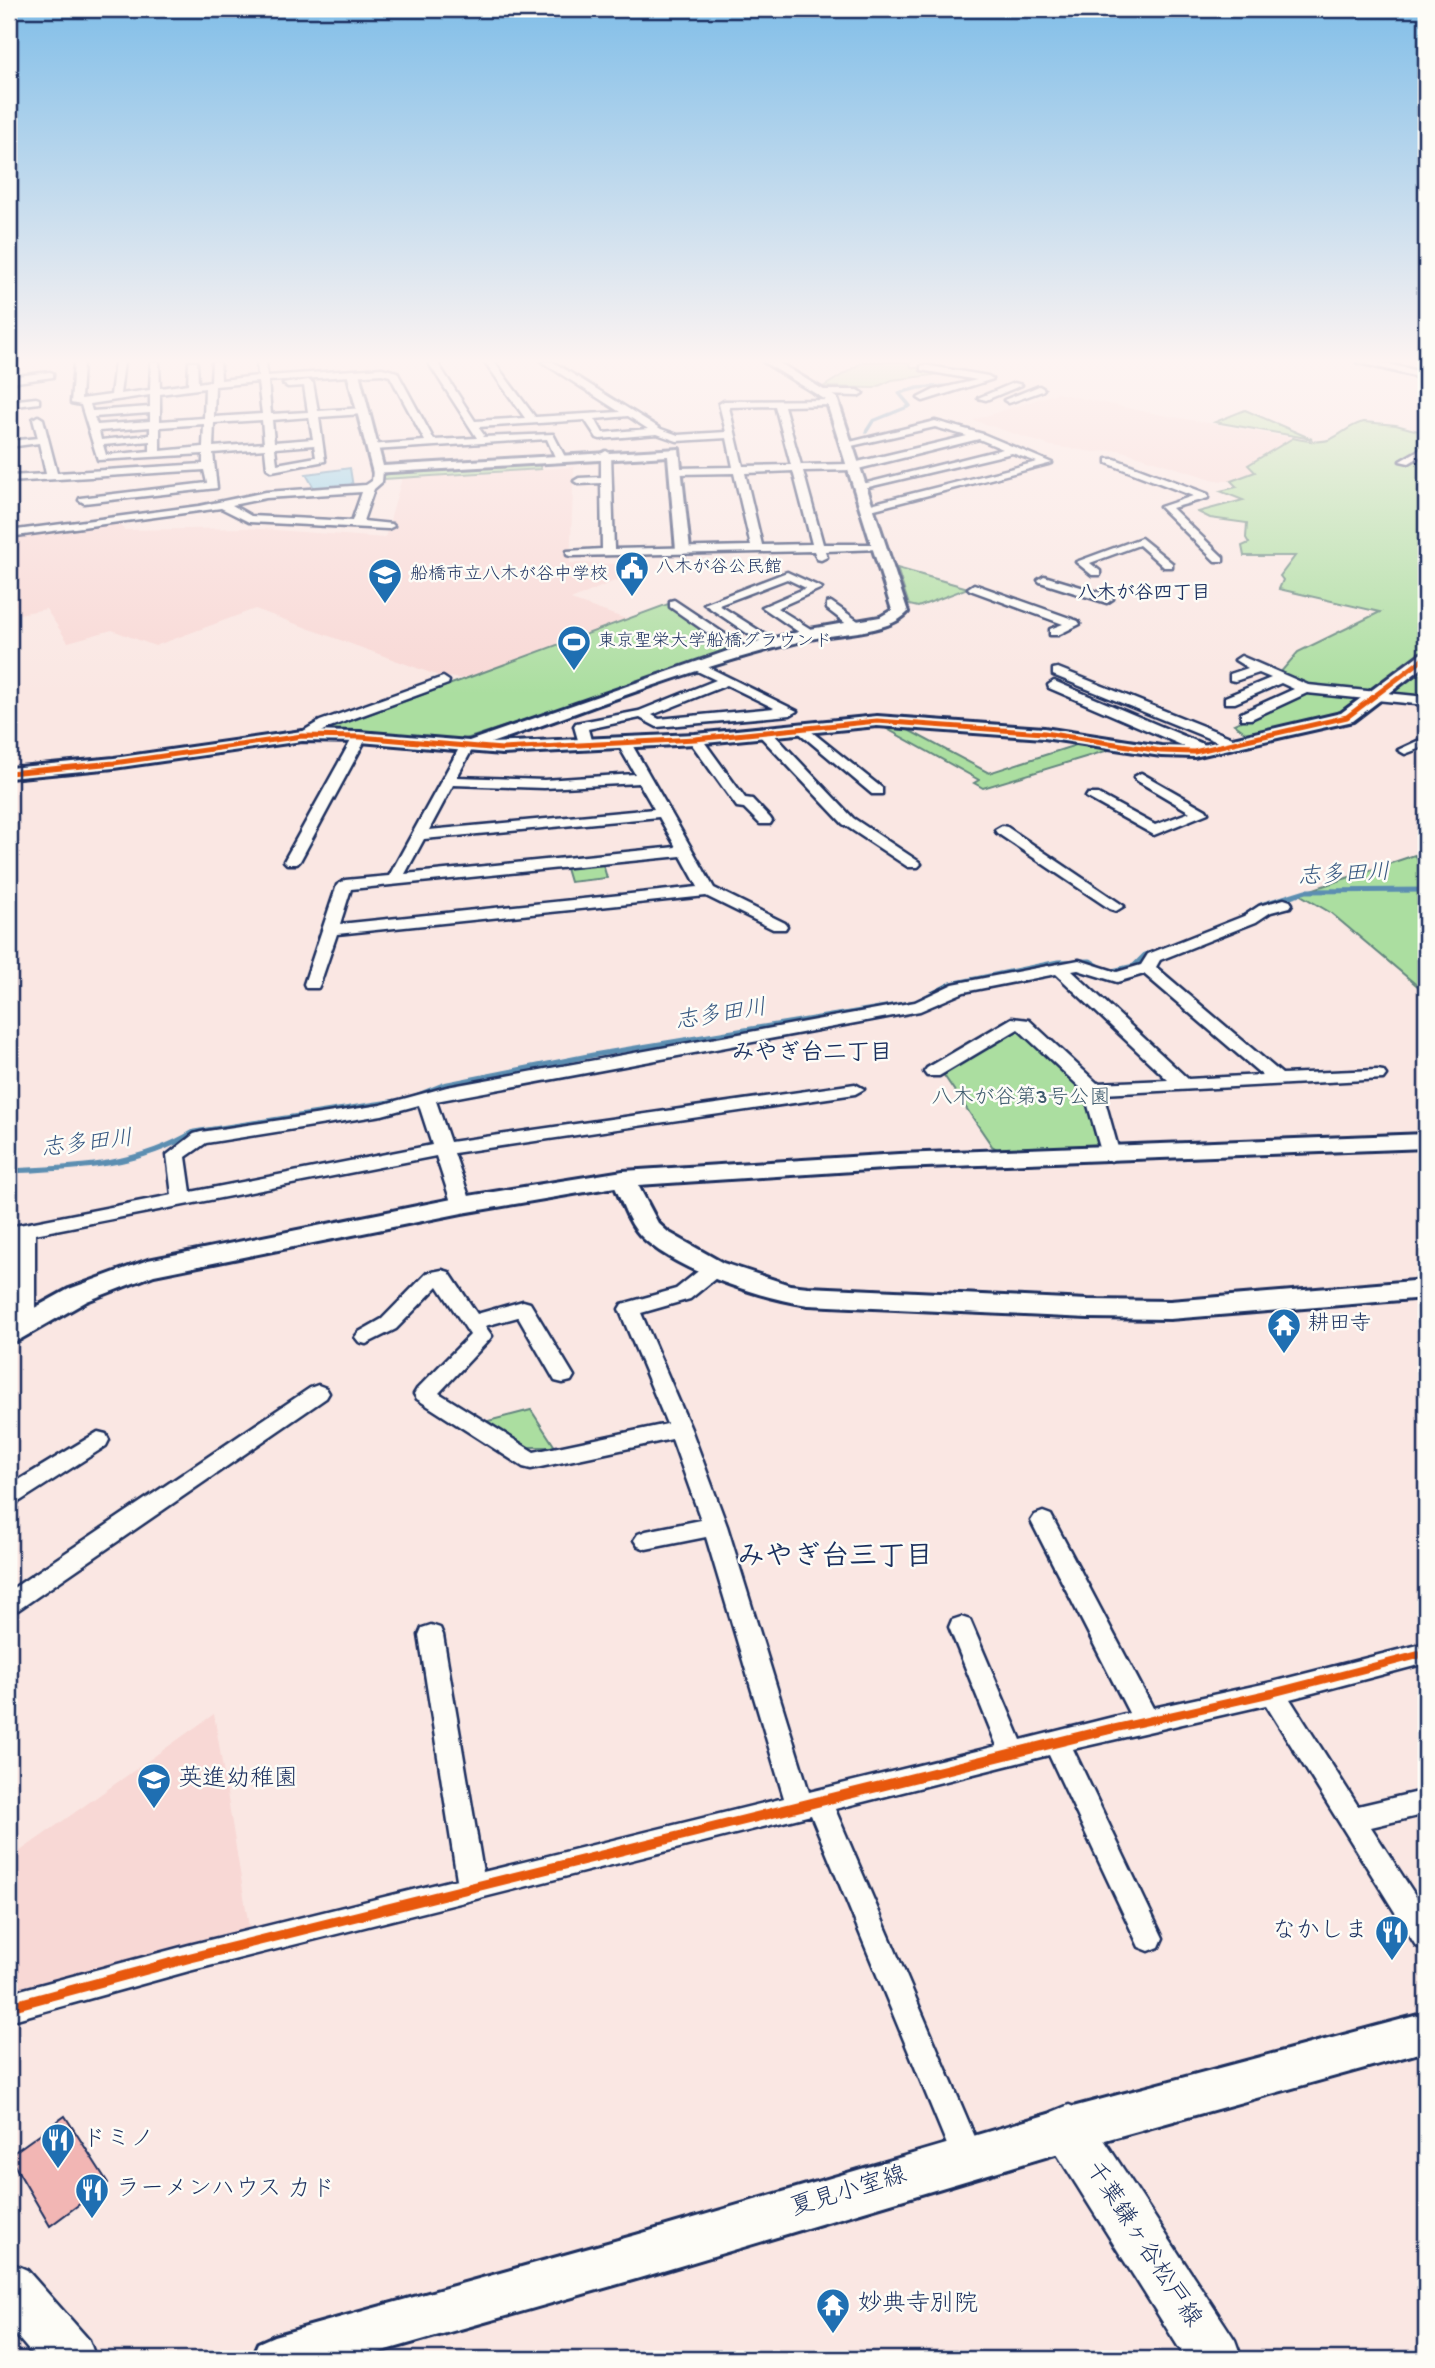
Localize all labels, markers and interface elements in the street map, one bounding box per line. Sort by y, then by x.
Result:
public building icon: 八木が谷公民館 [613,549,651,598]
school or university icon: 船橋市立八木が谷中学校 [366,556,404,605]
place label: 八木が谷公民館 [656,557,782,579]
place label: 船橋市立八木が谷中学校 [410,564,608,586]
district label: 八木が谷四丁目 [1077,582,1211,606]
sports icon: 東京聖栄大学船橋グラウンド [555,623,593,672]
place label: 東京聖栄大学船橋グラウンド [598,631,832,653]
water label: 志多田川 [1297,859,1391,892]
water label: 志多田川 [673,994,769,1037]
district label: みやぎ台二丁目 [732,1039,893,1068]
park label: 八木が谷第3号公園 [932,1086,1110,1112]
water label: 志多田川 [40,1125,134,1164]
temple icon: 耕田寺 [1265,1306,1303,1355]
place label: 耕田寺 [1308,1312,1371,1338]
district label: みやぎ台三丁目 [737,1541,933,1575]
school or university icon: 英進幼稚園 [135,1761,173,1810]
place label: 英進幼稚園 [178,1765,298,1795]
restaurant icon: なかしま [1373,1913,1411,1962]
place label: なかしま [1272,1918,1368,1947]
restaurant icon: ドミノ [39,2121,77,2170]
place label: ドミノ [82,2126,154,2155]
street label: 千葉鎌ヶ谷松戸線 [1078,2156,1207,2333]
street label: 夏見小室線 [787,2161,911,2224]
restaurant icon: ラーメンハウス カド [73,2171,111,2220]
place label: ラーメンハウス カド [116,2176,335,2205]
temple icon: 妙典寺別院 [814,2286,852,2335]
place label: 妙典寺別院 [858,2290,978,2320]

